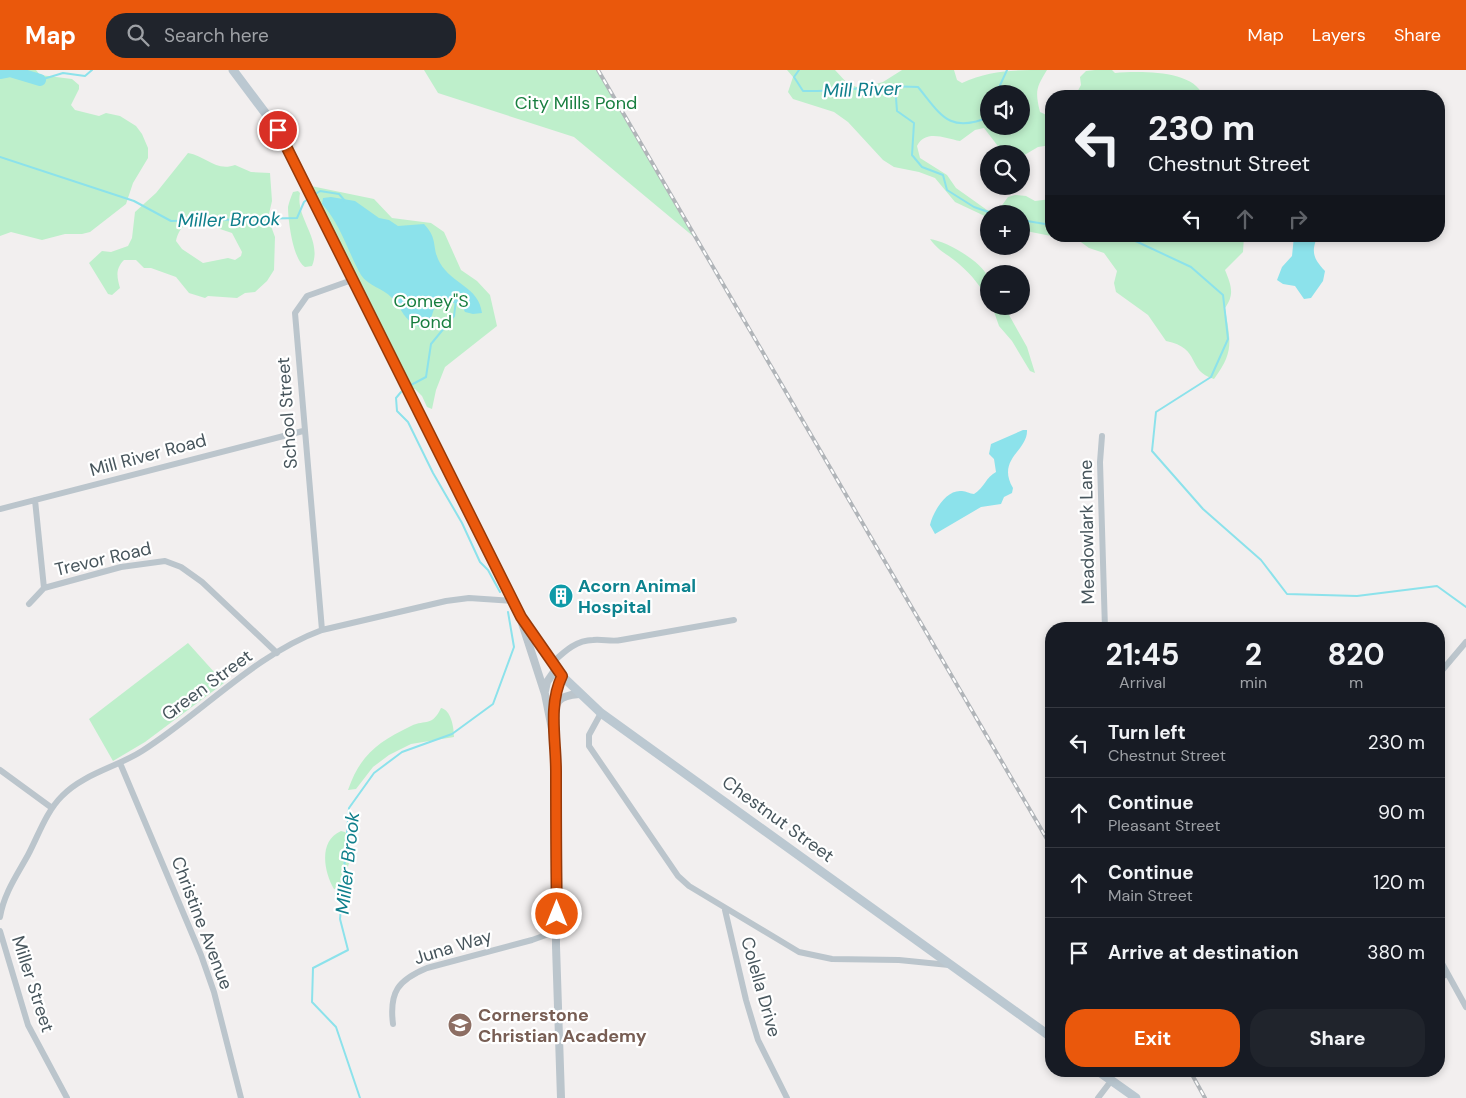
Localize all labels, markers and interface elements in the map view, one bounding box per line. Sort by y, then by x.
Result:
search box [106,13,456,58]
text: Map [25,20,76,51]
icon: search [124,21,152,49]
text: Search here [164,23,269,48]
text: Map [1248,23,1284,47]
text: Layers [1312,23,1366,47]
text: Share [1394,23,1441,47]
water label: Mill River [823,76,902,103]
map controls [980,85,1030,315]
button: sound [980,85,1030,135]
park label: City Mills Pond [515,91,637,115]
text: 230 m [1148,105,1255,151]
pin [257,109,299,151]
icon: left [1065,110,1130,175]
icon: arrive [264,116,292,144]
button: search [980,145,1030,195]
text: Chestnut Street [1148,149,1310,178]
button: + [980,205,1030,255]
icon: left [1178,205,1206,233]
icon: ahead [1231,205,1259,233]
icon: right [1284,205,1312,233]
water label: Miller Brook [177,206,281,233]
button: − [980,265,1030,315]
park label: Comey"S Pond [393,289,469,334]
street label: School Street [271,356,303,470]
street label: Mill River Road [87,428,209,482]
street label: Meadowlark Lane [1074,459,1100,605]
street label: Trevor Road [52,536,154,582]
place label: Acorn Animal Hospital [578,574,696,619]
building icon: Acorn Animal Hospital [548,583,574,609]
text: 21:45 [1105,635,1179,674]
text: 2 [1245,635,1262,674]
text: 820 [1327,635,1385,674]
street label: Green Street [157,644,257,726]
text: Arrival [1119,672,1166,693]
text: min [1240,672,1267,693]
text: m [1349,672,1363,693]
text: Turn left [1108,720,1186,745]
icon: left [1065,729,1093,757]
text: 230 m [1368,730,1425,755]
text: Chestnut Street [1108,745,1226,766]
street label: Chestnut Street [717,770,839,868]
text: Continue [1108,790,1194,815]
icon: ahead [1065,799,1093,827]
text: 90 m [1378,800,1425,825]
water label: Miller Brook [330,810,365,915]
text: Pleasant Street [1108,815,1220,836]
street label: Christine Avenue [166,853,238,993]
text: Continue [1108,860,1194,885]
icon: ahead [1065,869,1093,897]
text: 120 m [1373,870,1425,895]
text: Main Street [1108,885,1193,906]
position arrow [530,887,582,939]
street label: Juna Way [411,924,495,970]
street label: Miller Street [6,933,60,1035]
street label: Colella Drive [735,934,787,1040]
icon: arrive [1065,939,1093,967]
text: Arrive at destination [1108,940,1299,965]
text: 380 m [1367,940,1425,965]
place label: Cornerstone Christian Academy [478,1003,647,1048]
button: Exit [1065,1009,1240,1067]
button: Share [1250,1009,1425,1067]
school or university icon: Cornerstone Christian Academy [447,1012,473,1038]

